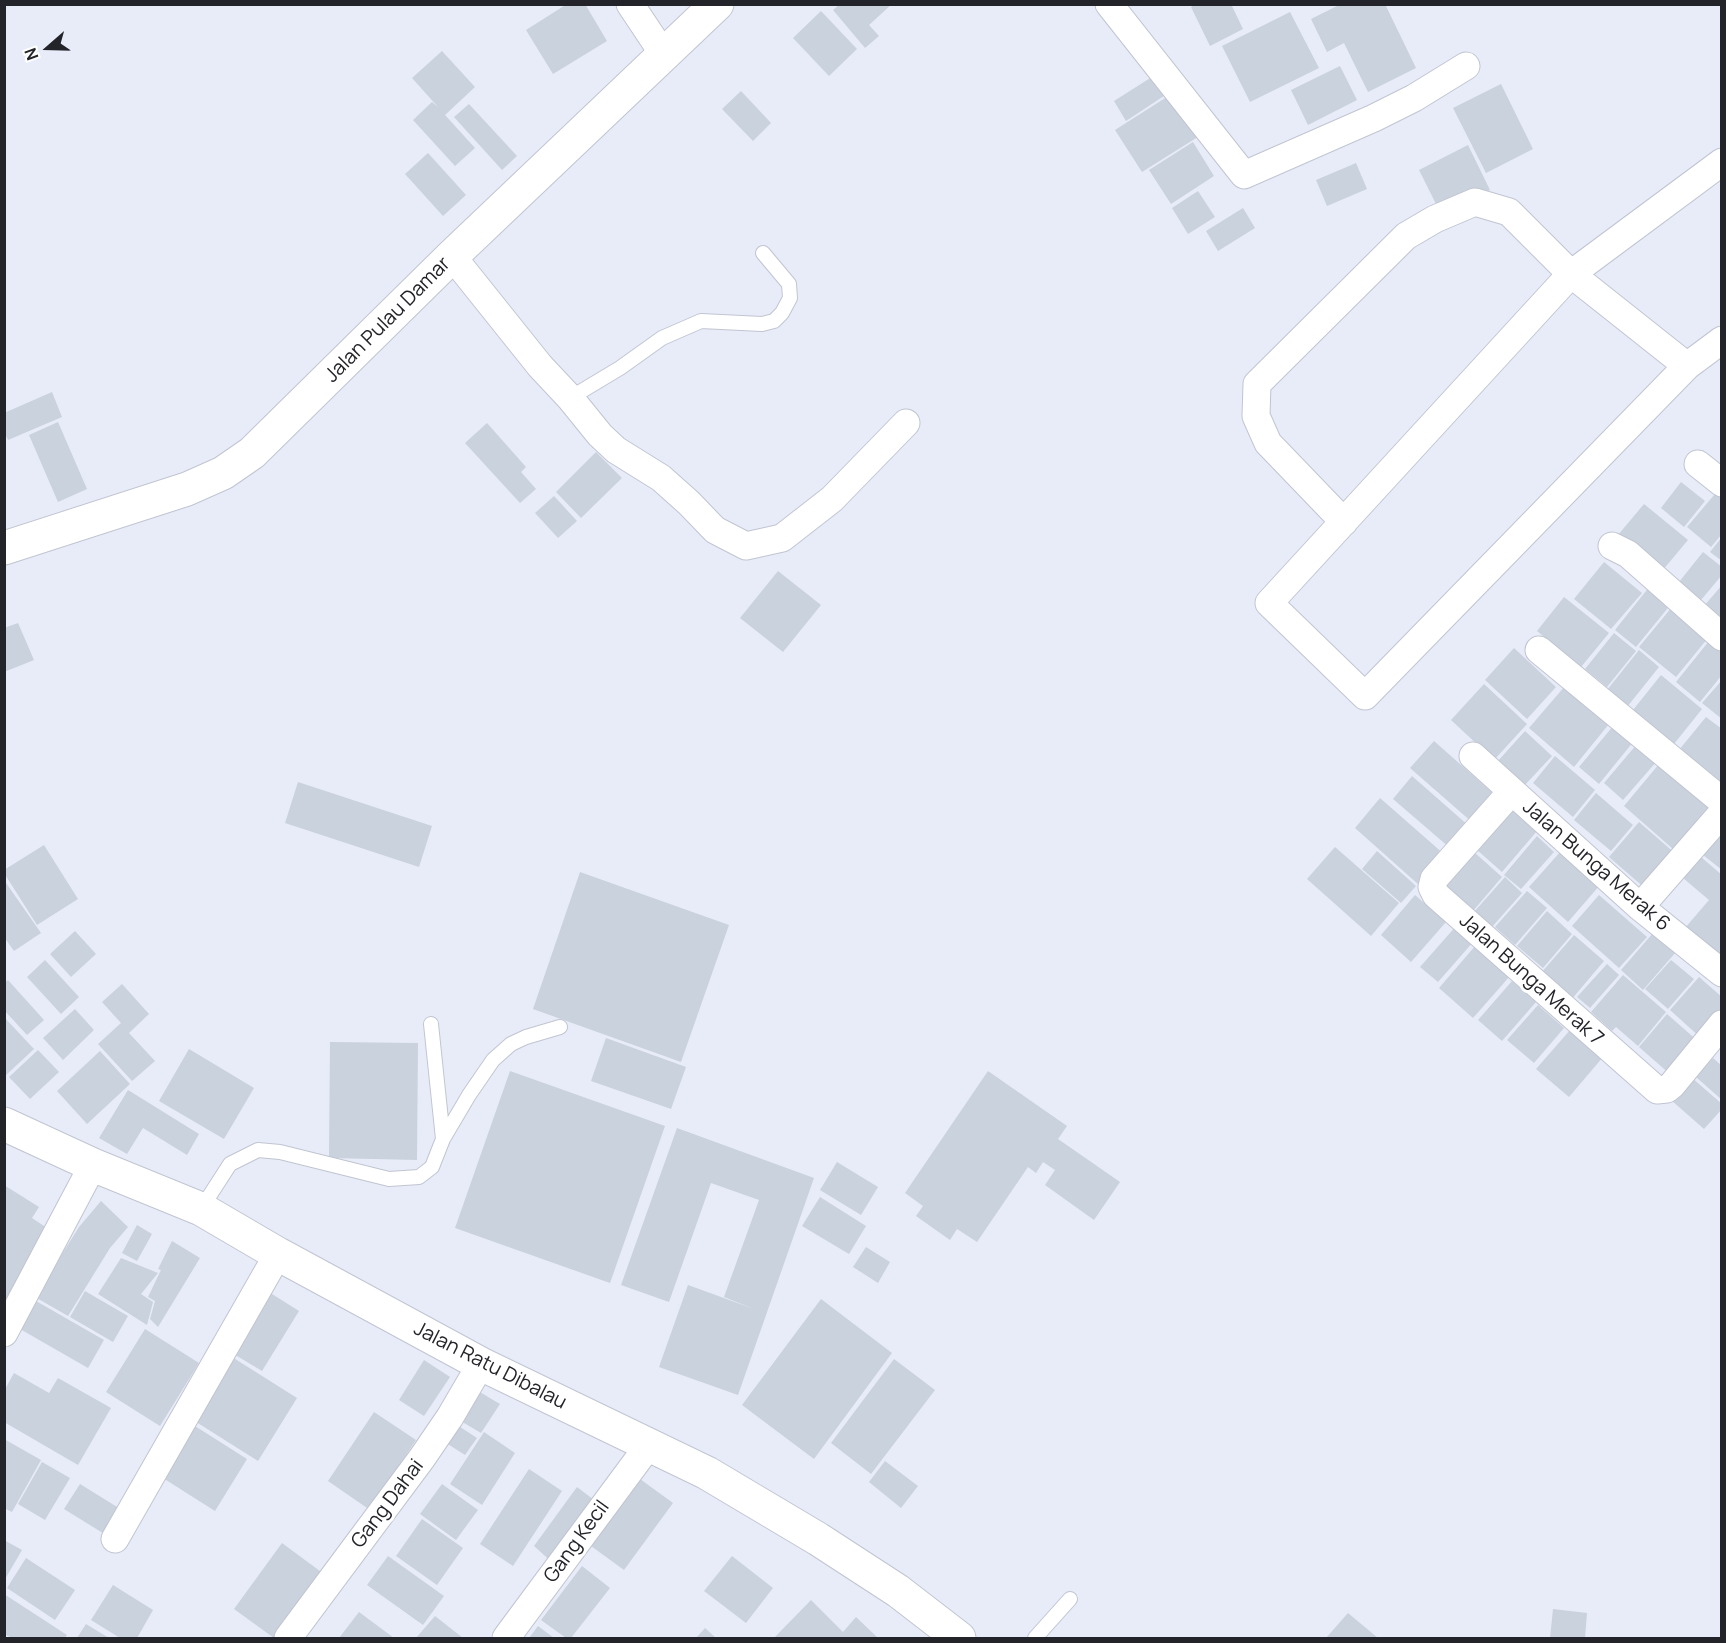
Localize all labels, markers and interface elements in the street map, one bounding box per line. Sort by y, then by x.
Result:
north arrow [18,18,78,78]
text: N [19,45,43,63]
street label: Jalan Pulau Damar [320,252,456,388]
street label: Jalan Bunga Merak 6 [1517,795,1675,937]
street label: Jalan Bunga Merak 7 [1454,909,1608,1051]
street label: Jalan Ratu Dibalau [410,1317,570,1415]
street label: Gang Dahai [347,1455,429,1553]
street label: Gang Kecil [539,1496,615,1588]

